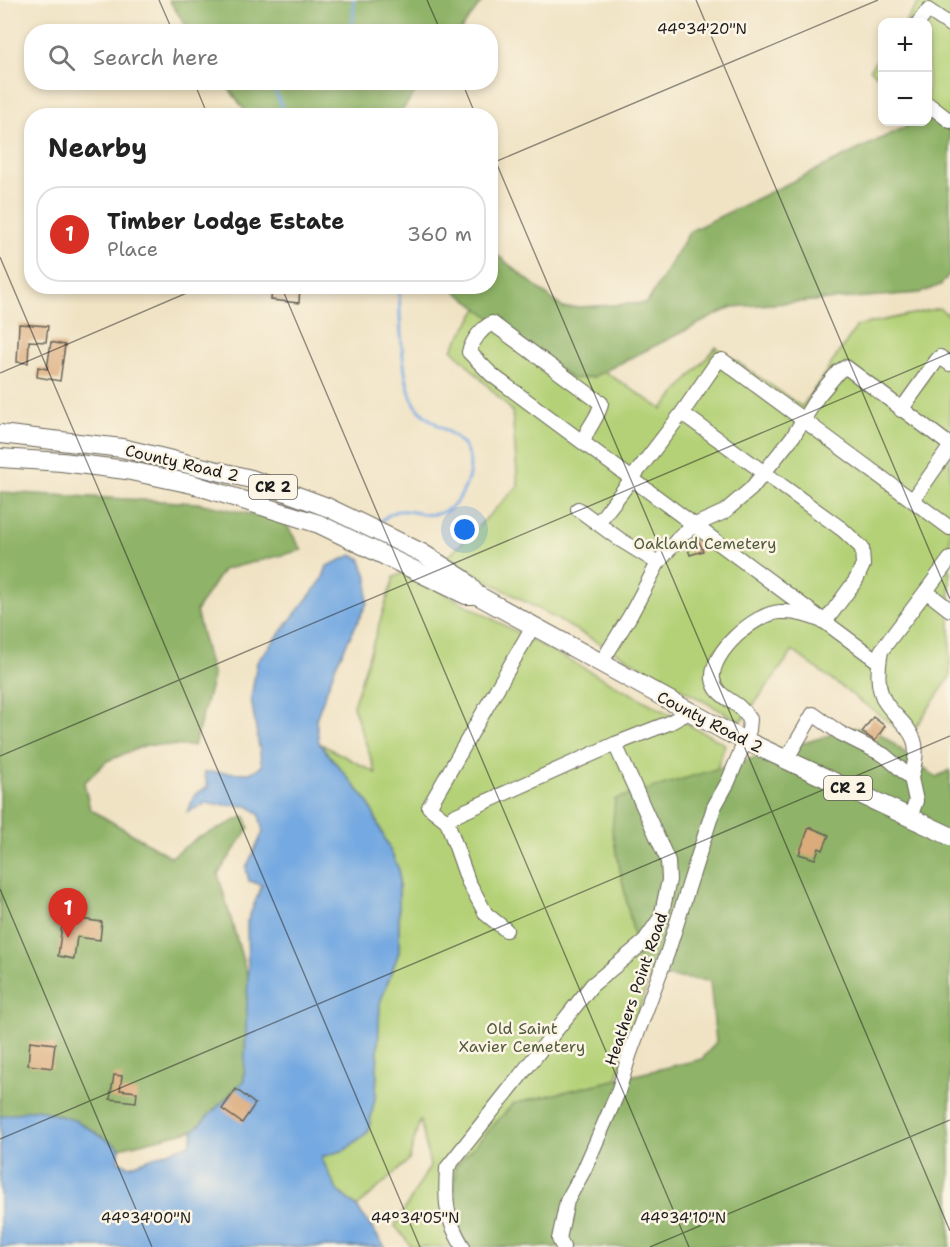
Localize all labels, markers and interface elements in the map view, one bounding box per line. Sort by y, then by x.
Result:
map controls [878,18,932,126]
button: + [878,18,932,72]
text: 44°34'20"N [657,19,747,39]
search box [24,24,498,90]
icon: search [45,41,78,74]
text: Search here [93,43,219,72]
button: − [878,72,932,126]
text: Nearby [48,130,147,165]
text: Timber Lodge Estate [107,207,344,236]
text: 1 [65,221,74,247]
text: 360 m [407,221,472,247]
text: Place [107,236,158,262]
street label: County Road 2 [123,440,241,486]
road number: CR 2 [249,475,297,499]
your location [450,515,479,544]
park label: Oakland Cemetery [634,533,776,554]
street label: County Road 2 [653,686,767,758]
road number: CR 2 [824,776,872,800]
pin: 1 [48,888,88,938]
street label: Heathers Point Road [600,910,672,1068]
park label: Old Saint Xavier Cemetery [459,1018,585,1057]
text: 44°34'00"N [101,1208,191,1228]
text: 44°34'05"N [371,1208,459,1228]
text: 44°34'10"N [640,1208,726,1228]

